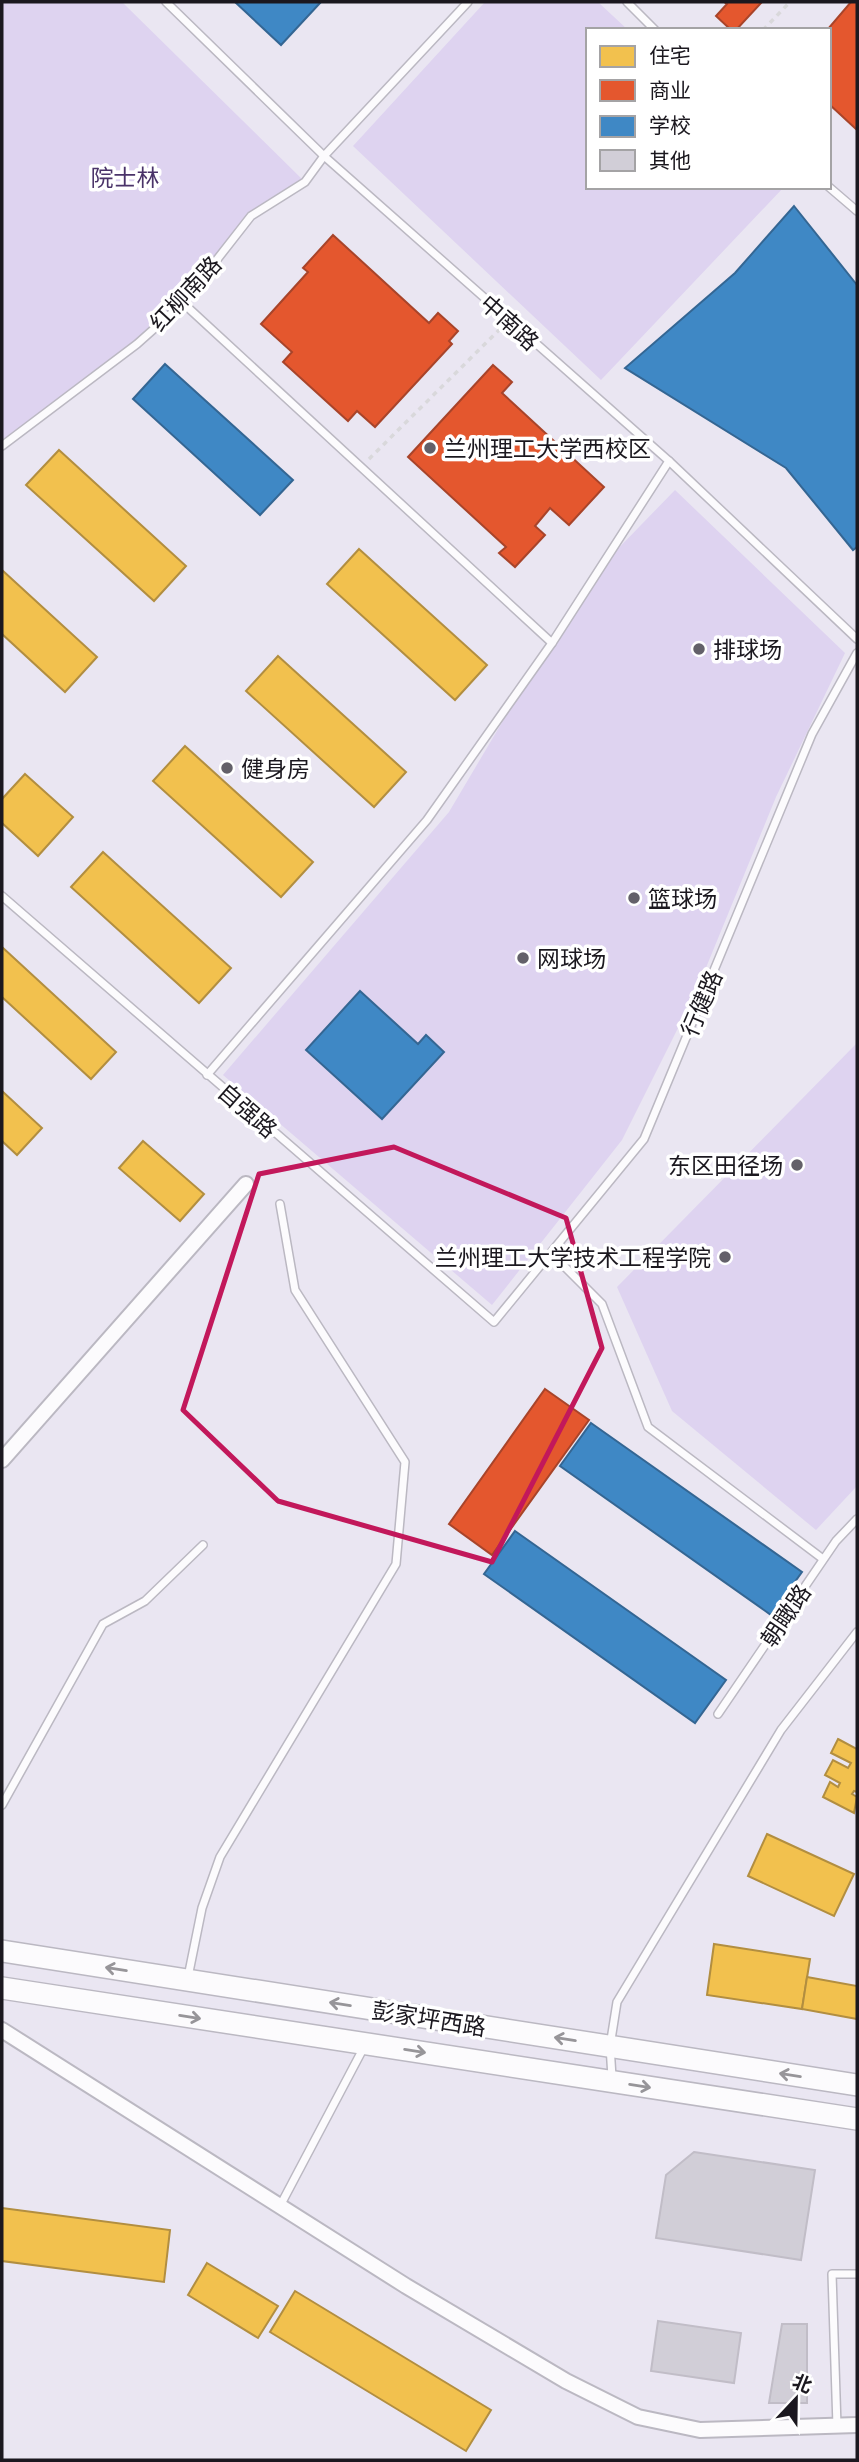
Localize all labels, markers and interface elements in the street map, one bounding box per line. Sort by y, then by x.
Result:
legend [586,28,831,189]
text: 住宅 [649,42,691,68]
text: 商业 [649,77,691,103]
text: 学校 [649,112,691,138]
text: 其他 [649,147,691,173]
park label: 院士林 [91,163,160,191]
street label: 红柳南路 [143,250,227,336]
street label: 中南路 [475,289,545,355]
place label: 兰州理工大学西校区 [444,434,651,462]
marker: 兰州理工大学西校区 [422,440,438,456]
place label: 排球场 [713,635,782,663]
marker: 排球场 [691,641,707,657]
place label: 健身房 [241,754,310,782]
marker: 健身房 [219,760,235,776]
place label: 篮球场 [648,884,717,912]
marker: 篮球场 [626,890,642,906]
place label: 网球场 [537,944,606,972]
marker: 网球场 [515,950,531,966]
street label: 行健路 [675,966,727,1040]
street label: 自强路 [213,1077,283,1143]
place label: 东区田径场 [668,1151,783,1179]
marker: 东区田径场 [789,1157,805,1173]
place label: 兰州理工大学技术工程学院 [435,1243,711,1271]
marker: 兰州理工大学技术工程学院 [717,1249,733,1265]
street label: 朝瞰路 [754,1579,816,1651]
one-way arrow [105,1962,127,1975]
street label: 彭家坪西路 [370,1995,488,2041]
one-way arrow [329,1997,352,2010]
one-way arrow [178,2010,201,2023]
one-way arrow [554,2033,577,2046]
one-way arrow [403,2045,426,2058]
one-way arrow [779,2068,802,2081]
one-way arrow [628,2080,651,2093]
north arrow [761,2364,831,2434]
text: 北 [789,2369,816,2397]

